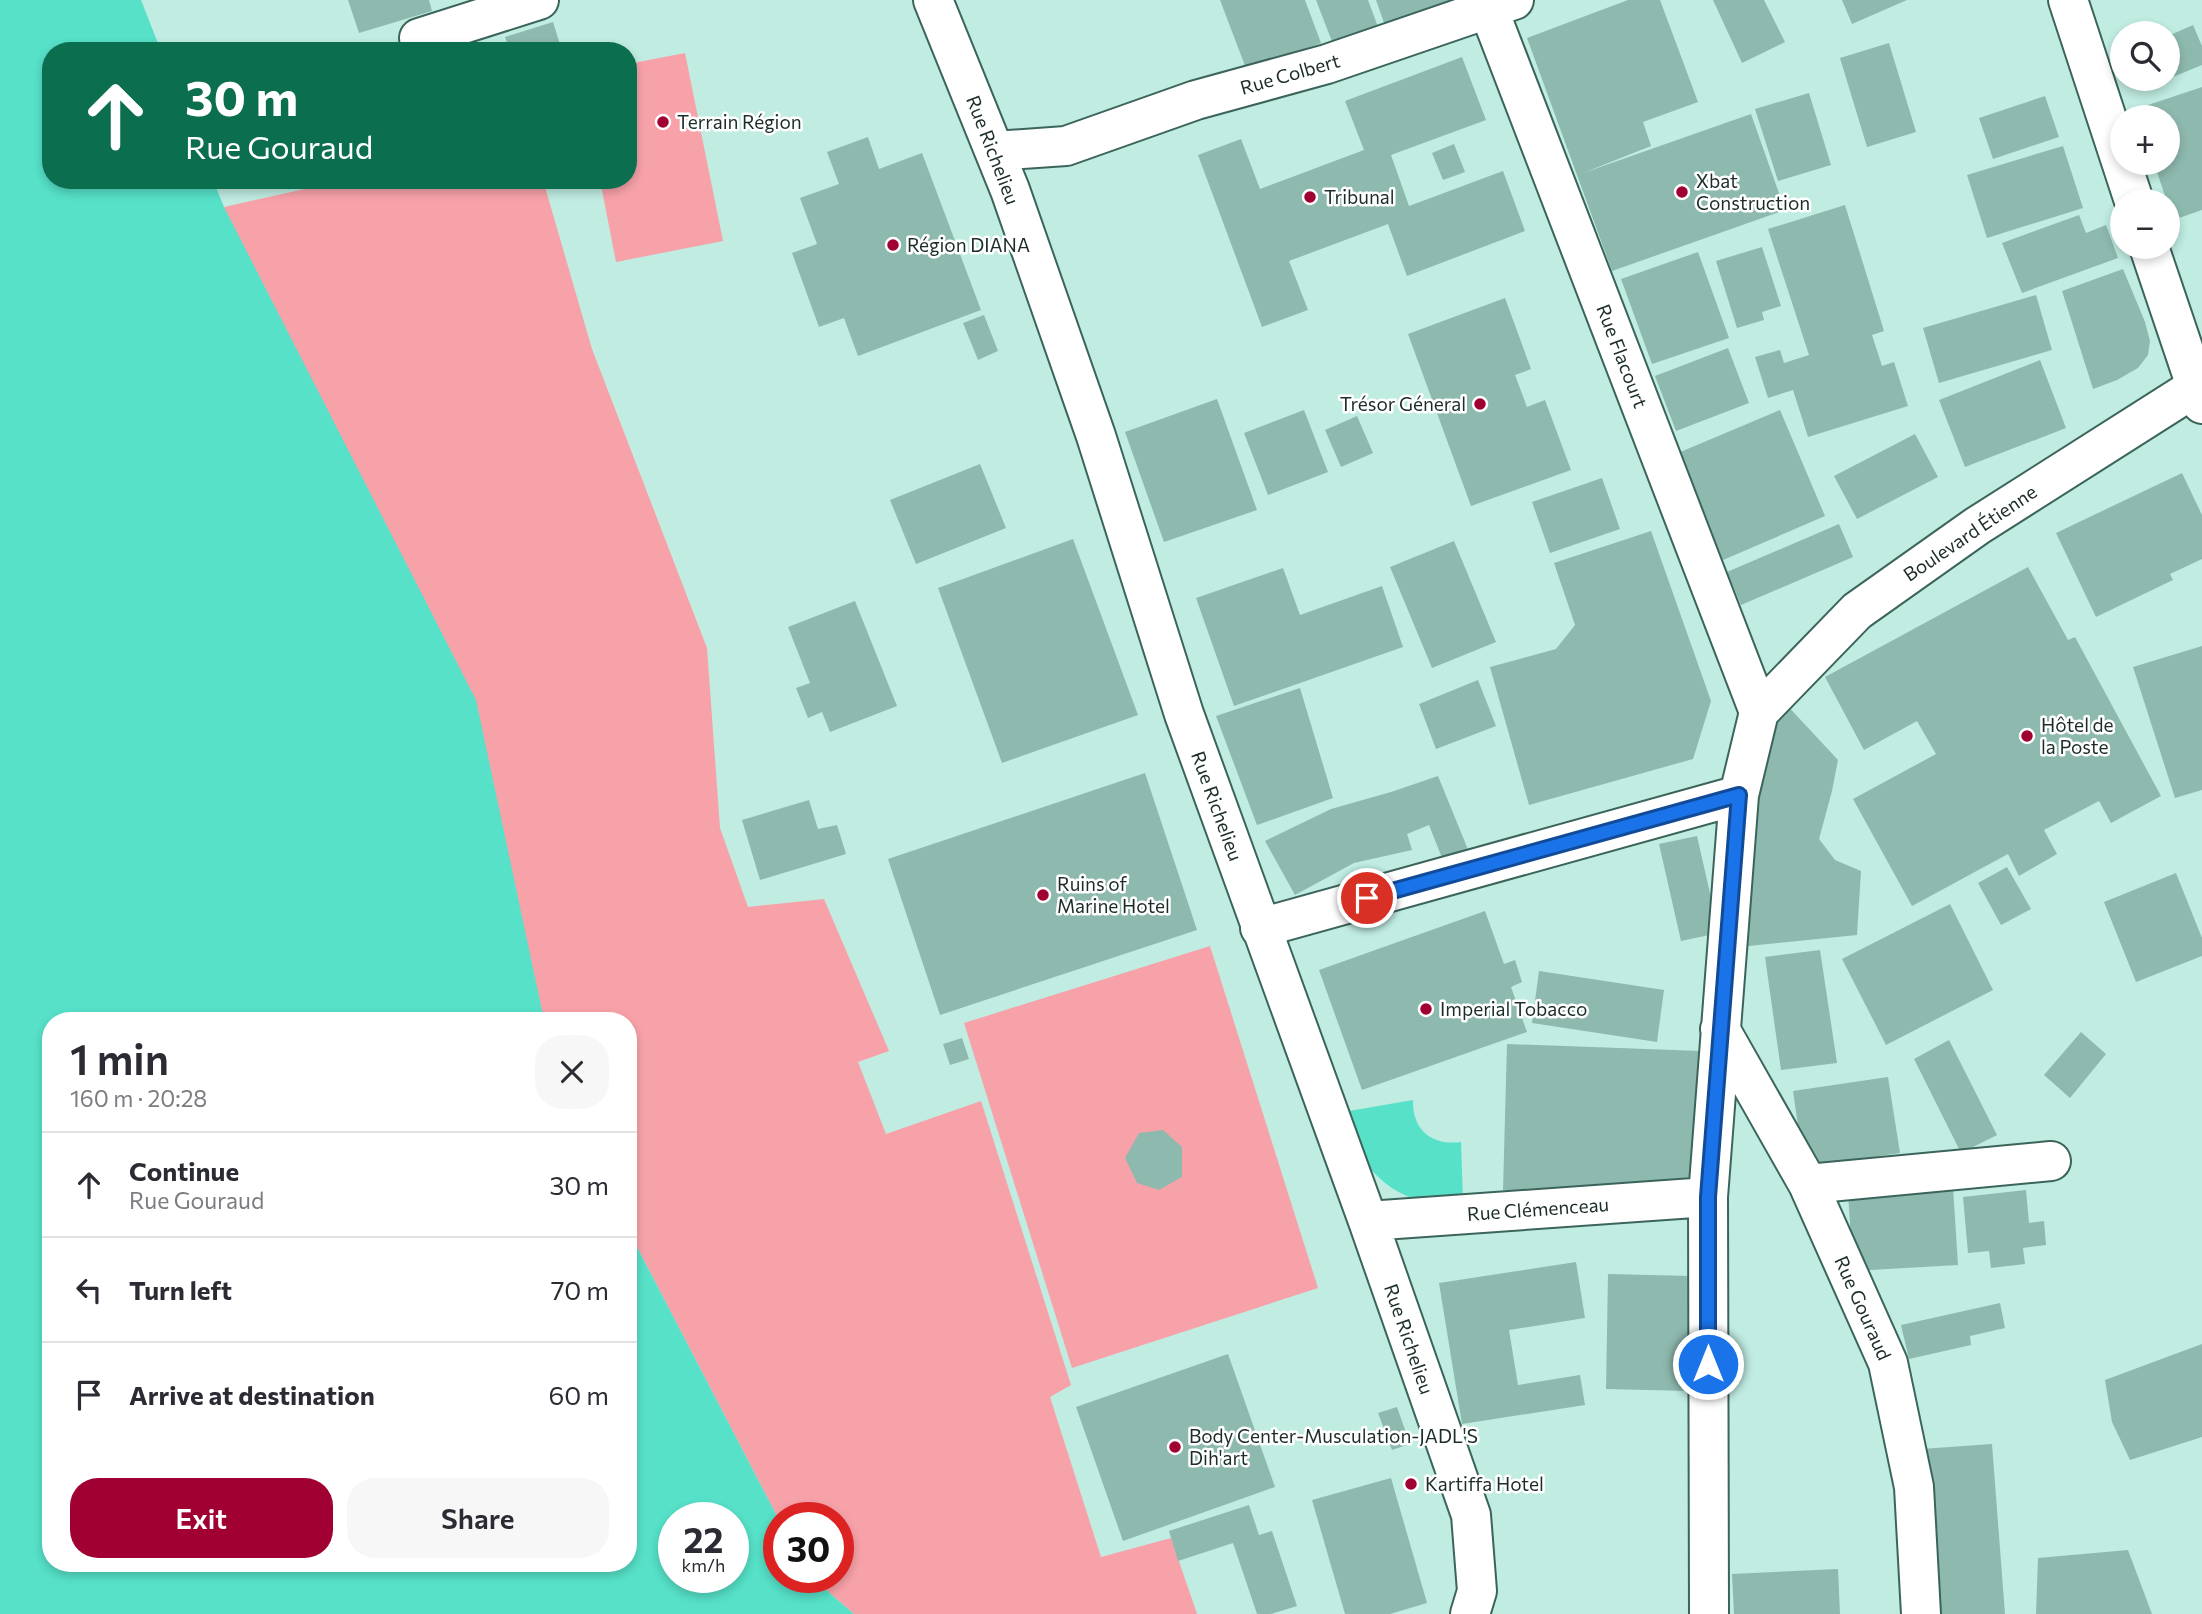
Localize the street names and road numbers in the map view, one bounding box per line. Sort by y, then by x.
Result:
street label: Rue Colbert [1237,48,1343,99]
street label: Rue Richelieu [962,92,1025,208]
street label: Rue Flacourt [1592,301,1653,411]
street label: Boulevard Étienne [1899,479,2041,586]
street label: Rue Richelieu [1187,748,1248,864]
street label: Rue Clémenceau [1466,1192,1610,1225]
street label: Rue Gouraud [1830,1252,1897,1364]
street label: Rue Richelieu [1380,1281,1439,1397]

